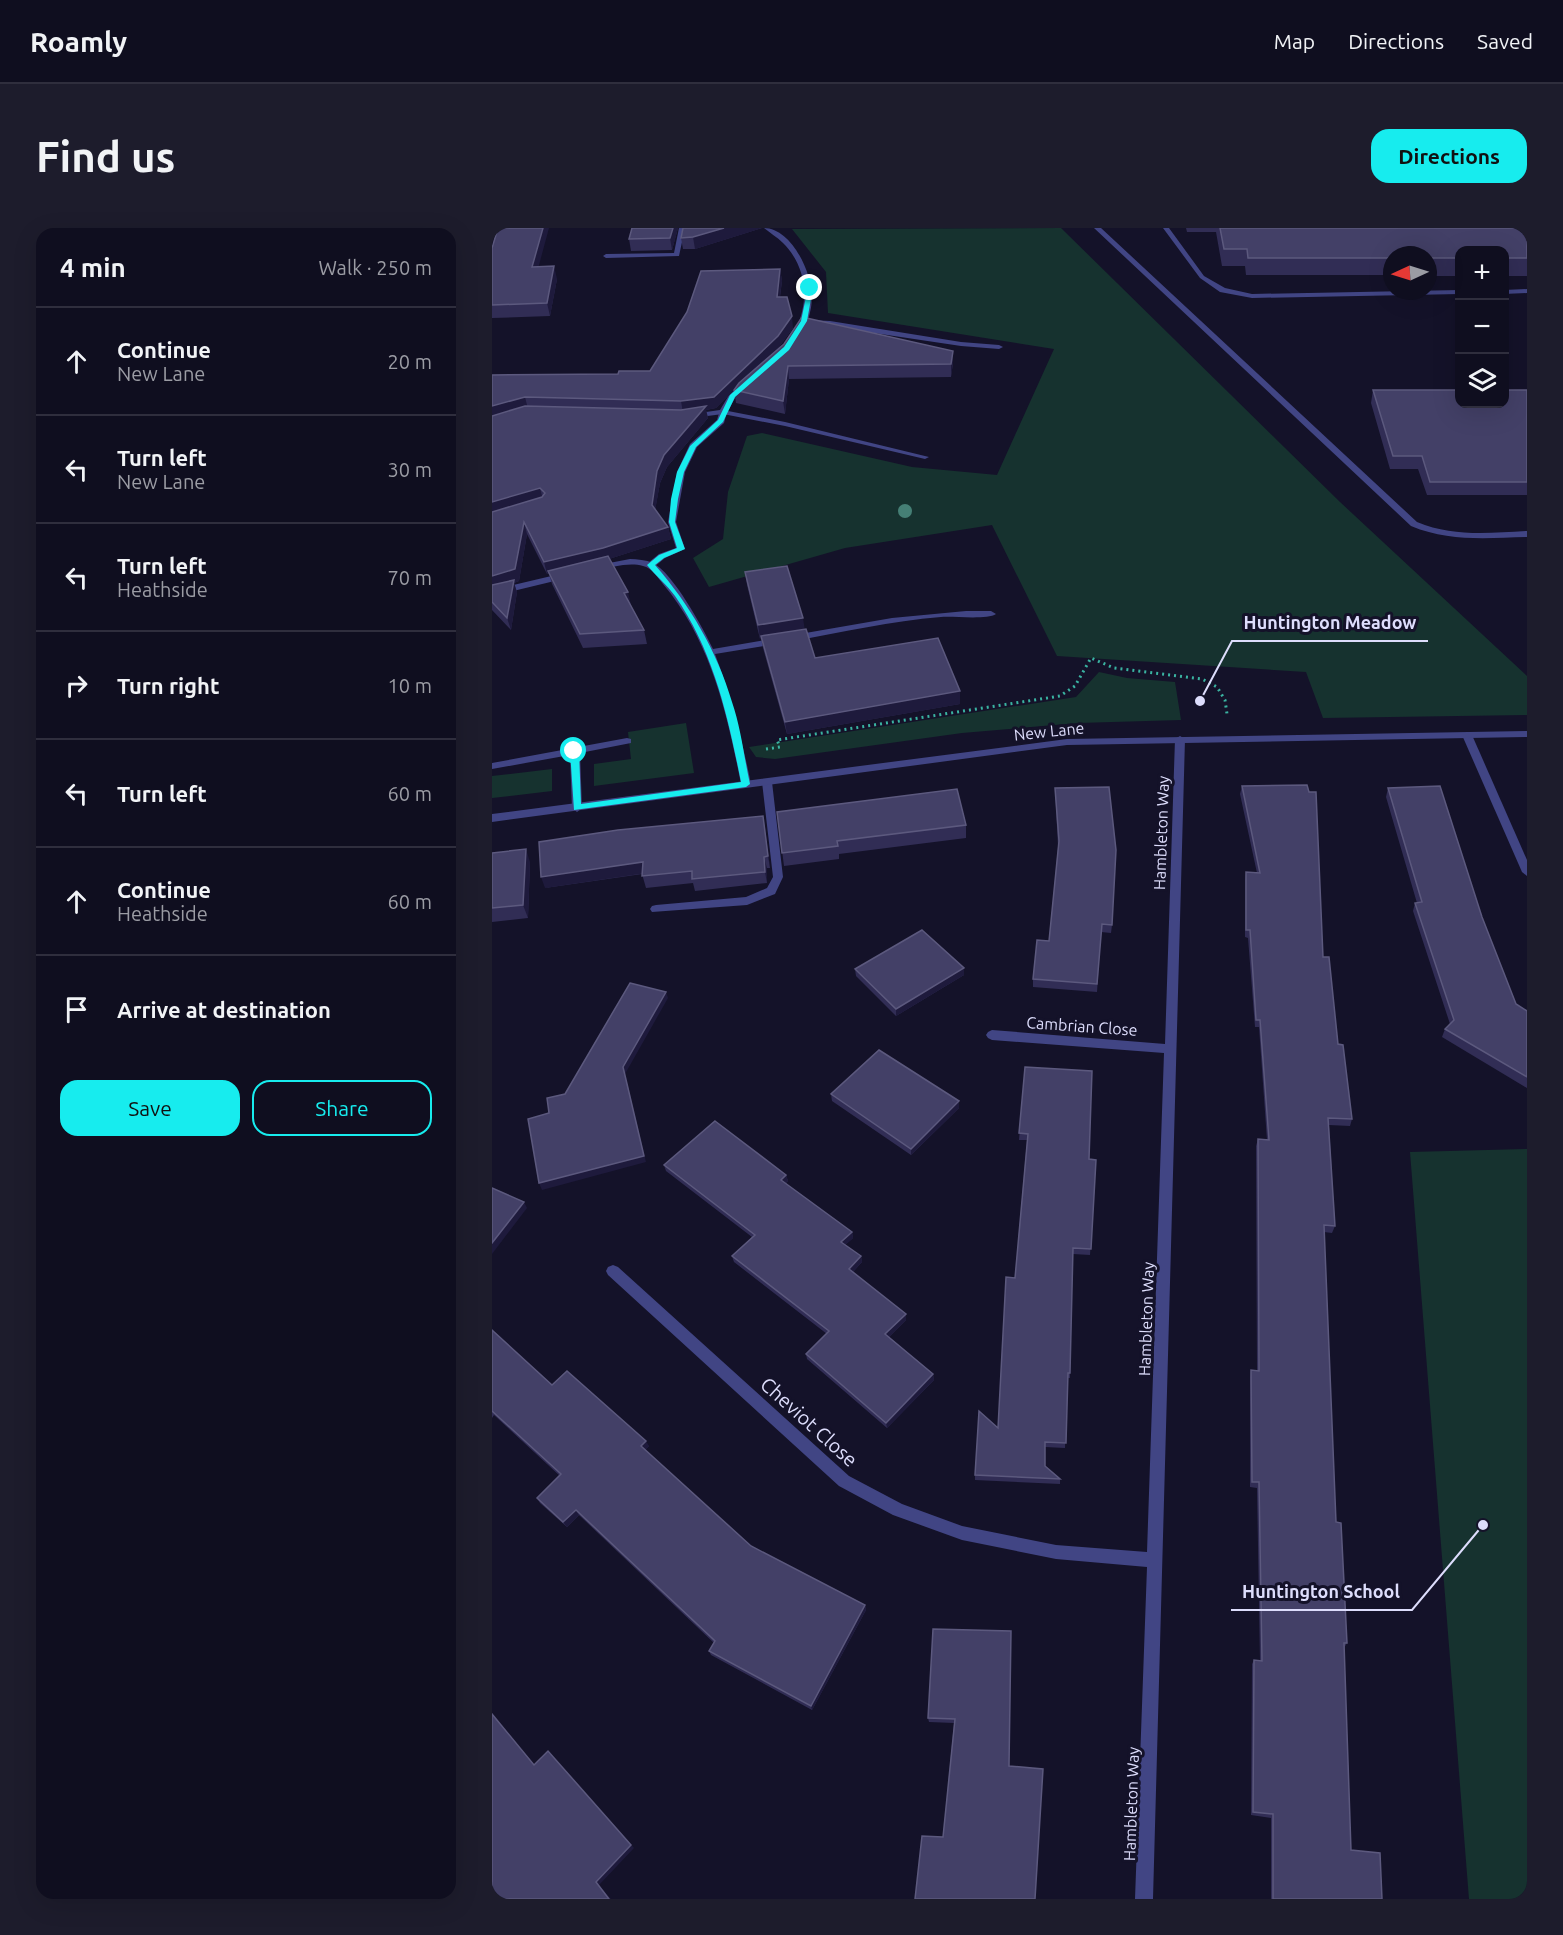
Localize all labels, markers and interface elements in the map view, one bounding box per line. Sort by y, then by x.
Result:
text: Roamly [30,26,127,57]
text: Map [1274,29,1315,53]
text: Directions [1348,29,1444,53]
text: Saved [1477,29,1533,53]
button: Directions [1371,129,1527,183]
text: Find us [36,133,175,180]
north arrow [1383,246,1437,300]
map controls [1455,246,1509,408]
button: + [1455,246,1509,300]
text: 4 min [60,253,126,282]
text: Walk · 250 m [319,256,432,279]
route end [796,274,822,300]
button: − [1455,300,1509,354]
text: Continue [117,337,211,362]
icon: ahead [60,345,93,378]
text: 20 m [388,350,432,373]
button: layers [1455,354,1509,408]
text: New Lane [117,362,205,385]
text: Turn left [117,445,207,470]
icon: left [60,453,93,486]
text: 30 m [388,458,432,481]
text: New Lane [117,470,205,493]
text: Turn left [117,553,207,578]
icon: left [60,561,93,594]
text: 70 m [388,566,432,589]
text: Heathside [117,578,208,601]
callout: Huntington Meadow [1232,605,1428,641]
text: Huntington Meadow [1244,612,1416,632]
icon: right [60,669,93,702]
text: Turn right [117,673,219,698]
text: 10 m [388,674,432,697]
street label: New Lane [1013,718,1085,744]
route start [560,737,586,763]
street label: Hambleton Way [1150,775,1172,890]
icon: left [60,777,93,810]
text: Turn left [117,781,207,806]
text: 60 m [388,782,432,805]
text: Continue [117,877,211,902]
icon: ahead [60,885,93,918]
text: 60 m [388,890,432,913]
text: Heathside [117,902,208,925]
icon: arrive [60,993,93,1026]
text: Arrive at destination [117,997,331,1022]
street label: Cambrian Close [1026,1013,1138,1039]
button: Save [60,1080,240,1136]
button: Share [252,1080,432,1136]
street label: Hambleton Way [1135,1261,1157,1376]
street label: Cheviot Close [756,1372,863,1471]
callout: Huntington School [1231,1574,1412,1610]
text: Huntington School [1242,1581,1400,1601]
street label: Hambleton Way [1120,1746,1142,1861]

